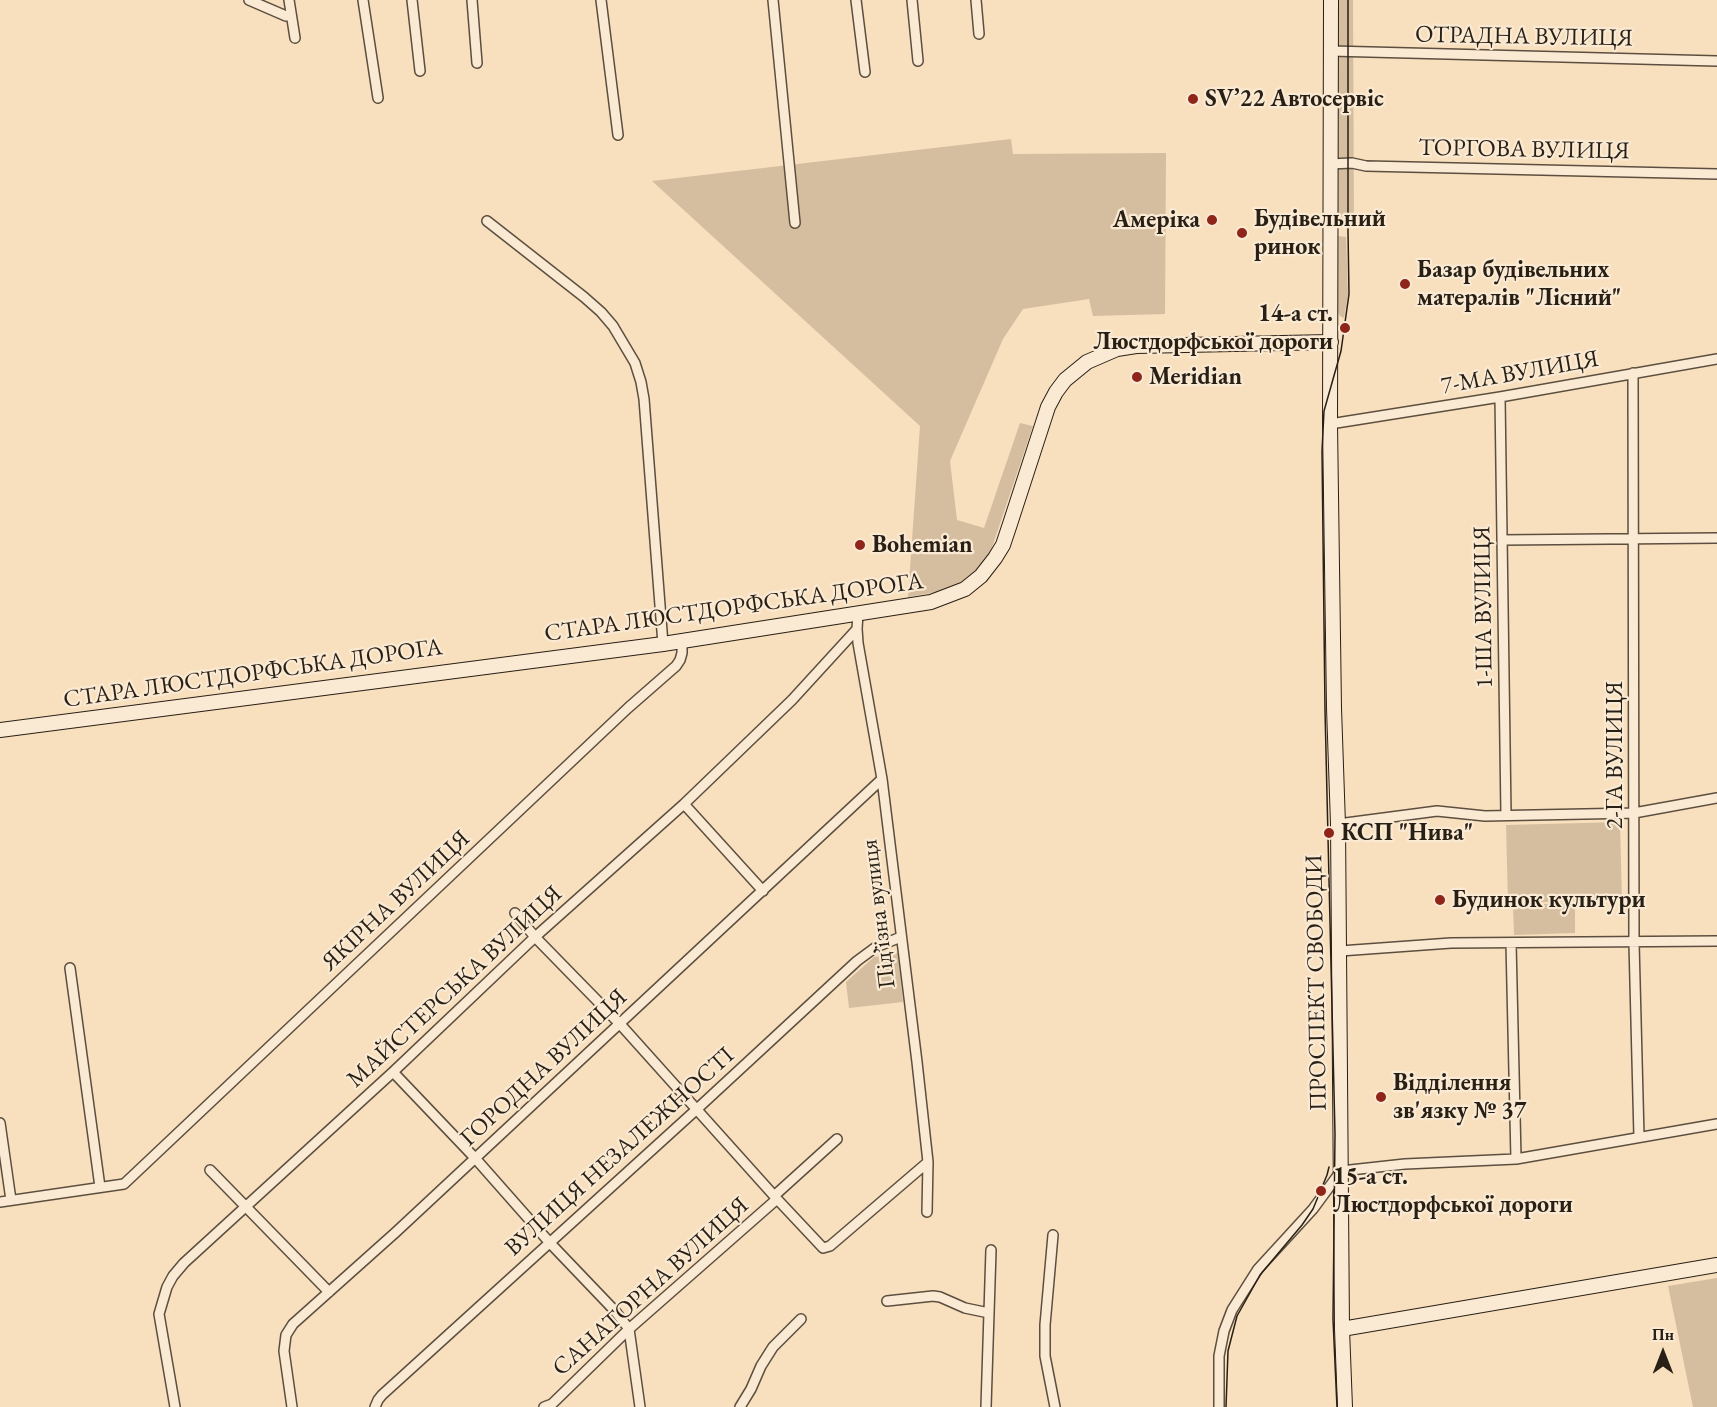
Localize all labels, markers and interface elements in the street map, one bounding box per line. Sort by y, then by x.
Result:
street label: ОТРАДНА ВУЛИЦЯ [1415,21,1633,53]
place label: SV’22 Автосервіс [1205,85,1384,113]
marker: SV’22 Автосервіс [1186,92,1200,106]
street label: ТОРГОВА ВУЛИЦЯ [1418,134,1630,166]
place label: Будівельний ринок [1254,205,1386,261]
place label: Амеріка [1113,206,1200,234]
marker: Амеріка [1205,213,1219,227]
marker: Будівельний ринок [1235,226,1249,240]
place label: Базар будівельних матералів "Лісний" [1417,256,1621,312]
marker: Базар будівельних матералів "Лісний" [1398,277,1412,291]
place label: 14-а ст. Люстдорфської дороги [1093,300,1333,356]
marker: 14-а ст. Люстдорфської дороги [1338,321,1352,335]
street label: 7-МА ВУЛИЦЯ [1439,345,1601,401]
place label: Meridian [1149,363,1242,391]
marker: Meridian [1130,370,1144,384]
street label: 1-ША ВУЛИЦЯ [1468,525,1500,689]
place label: Bohemian [872,531,973,559]
marker: Bohemian [853,538,867,552]
street label: СТАРА ЛЮСТДОРФСЬКА ДОРОГА [543,567,925,649]
street label: СТАРА ЛЮСТДОРФСЬКА ДОРОГА [62,633,444,715]
street label: 2-ГА ВУЛИЦЯ [1601,681,1629,829]
place label: КСП "Нива" [1341,819,1473,847]
street label: ЯКІРНА ВУЛИЦЯ [316,825,476,977]
marker: КСП "Нива" [1322,826,1336,840]
street label: Підʼїзна вулиця [856,838,902,990]
street label: ПРОСПЕКТ СВОБОДИ [1300,855,1334,1111]
street label: МАЙСТЕРСЬКА ВУЛИЦЯ [342,880,568,1094]
place label: Будинок культури [1452,886,1646,914]
marker: Будинок культури [1433,893,1447,907]
street label: ГОРОДНА ВУЛИЦЯ [455,983,633,1153]
street label: ВУЛИЦЯ НЕЗАЛЕЖНОСТІ [500,1042,740,1262]
place label: Відділення зв'язку № 37 [1393,1069,1527,1125]
marker: Відділення зв'язку № 37 [1374,1090,1388,1104]
place label: 15-а ст. Люстдорфської дороги [1333,1163,1573,1219]
marker: 15-а ст. Люстдорфської дороги [1314,1184,1328,1198]
street label: САНАТОРНА ВУЛИЦЯ [547,1191,755,1383]
north arrow [1633,1323,1693,1383]
text: Пн [1652,1324,1674,1345]

